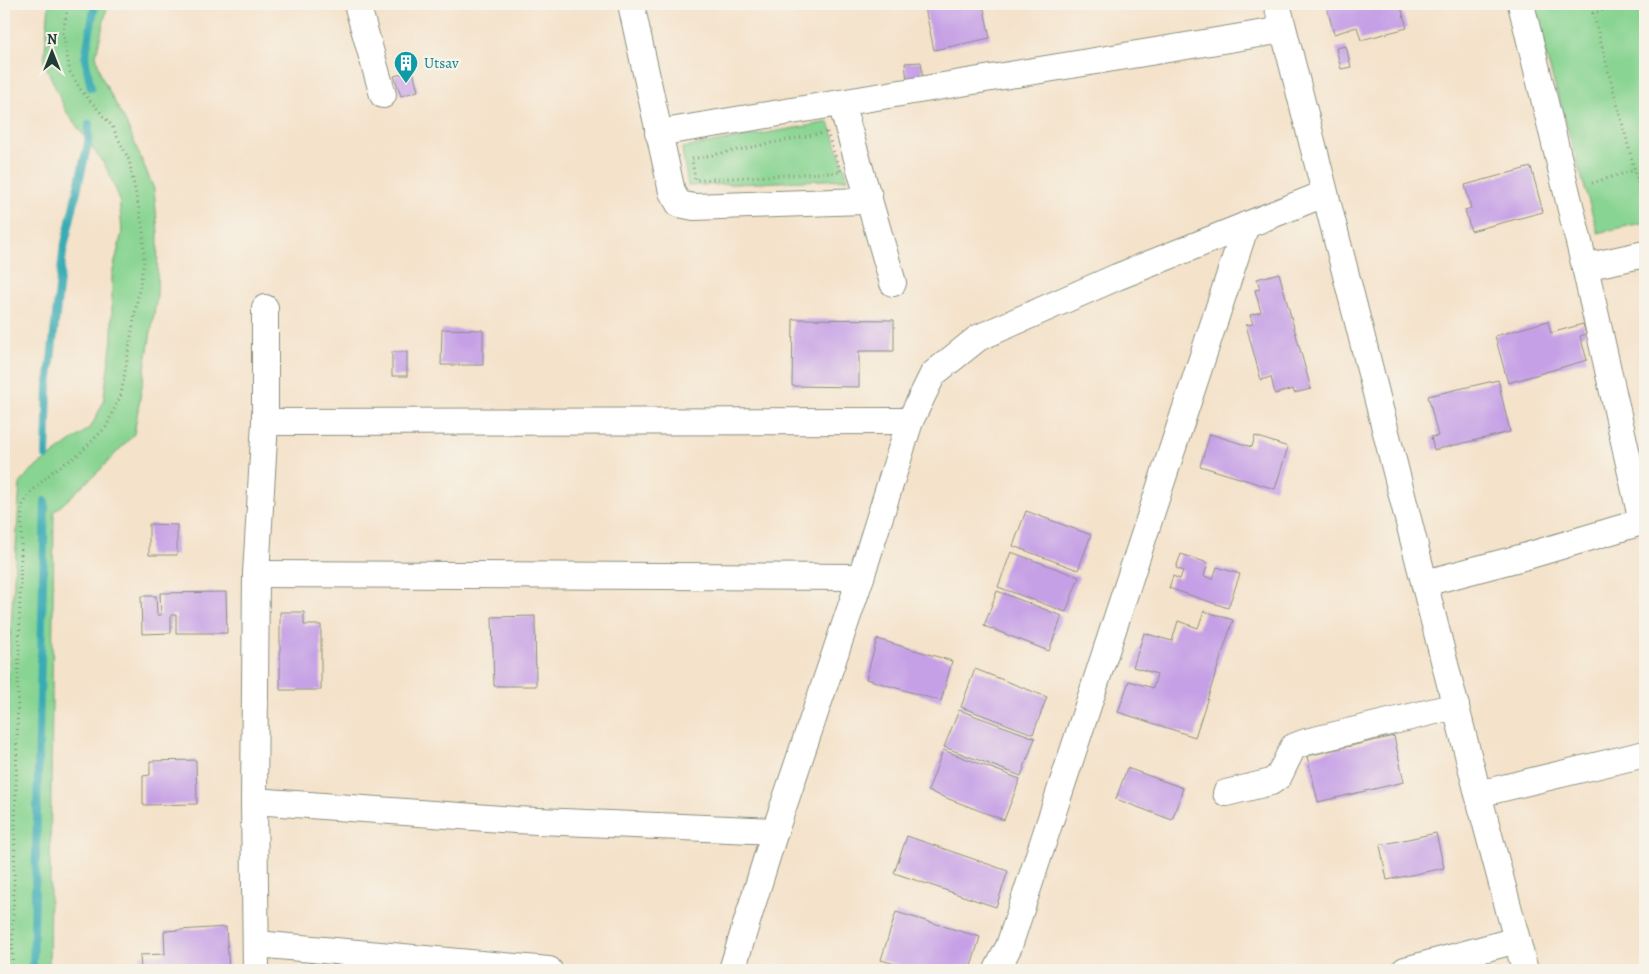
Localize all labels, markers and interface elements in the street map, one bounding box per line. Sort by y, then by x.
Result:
north arrow [28,28,78,78]
text: N [47,30,57,49]
building icon: Utsav [393,50,419,84]
place label: Utsav [424,53,459,73]

